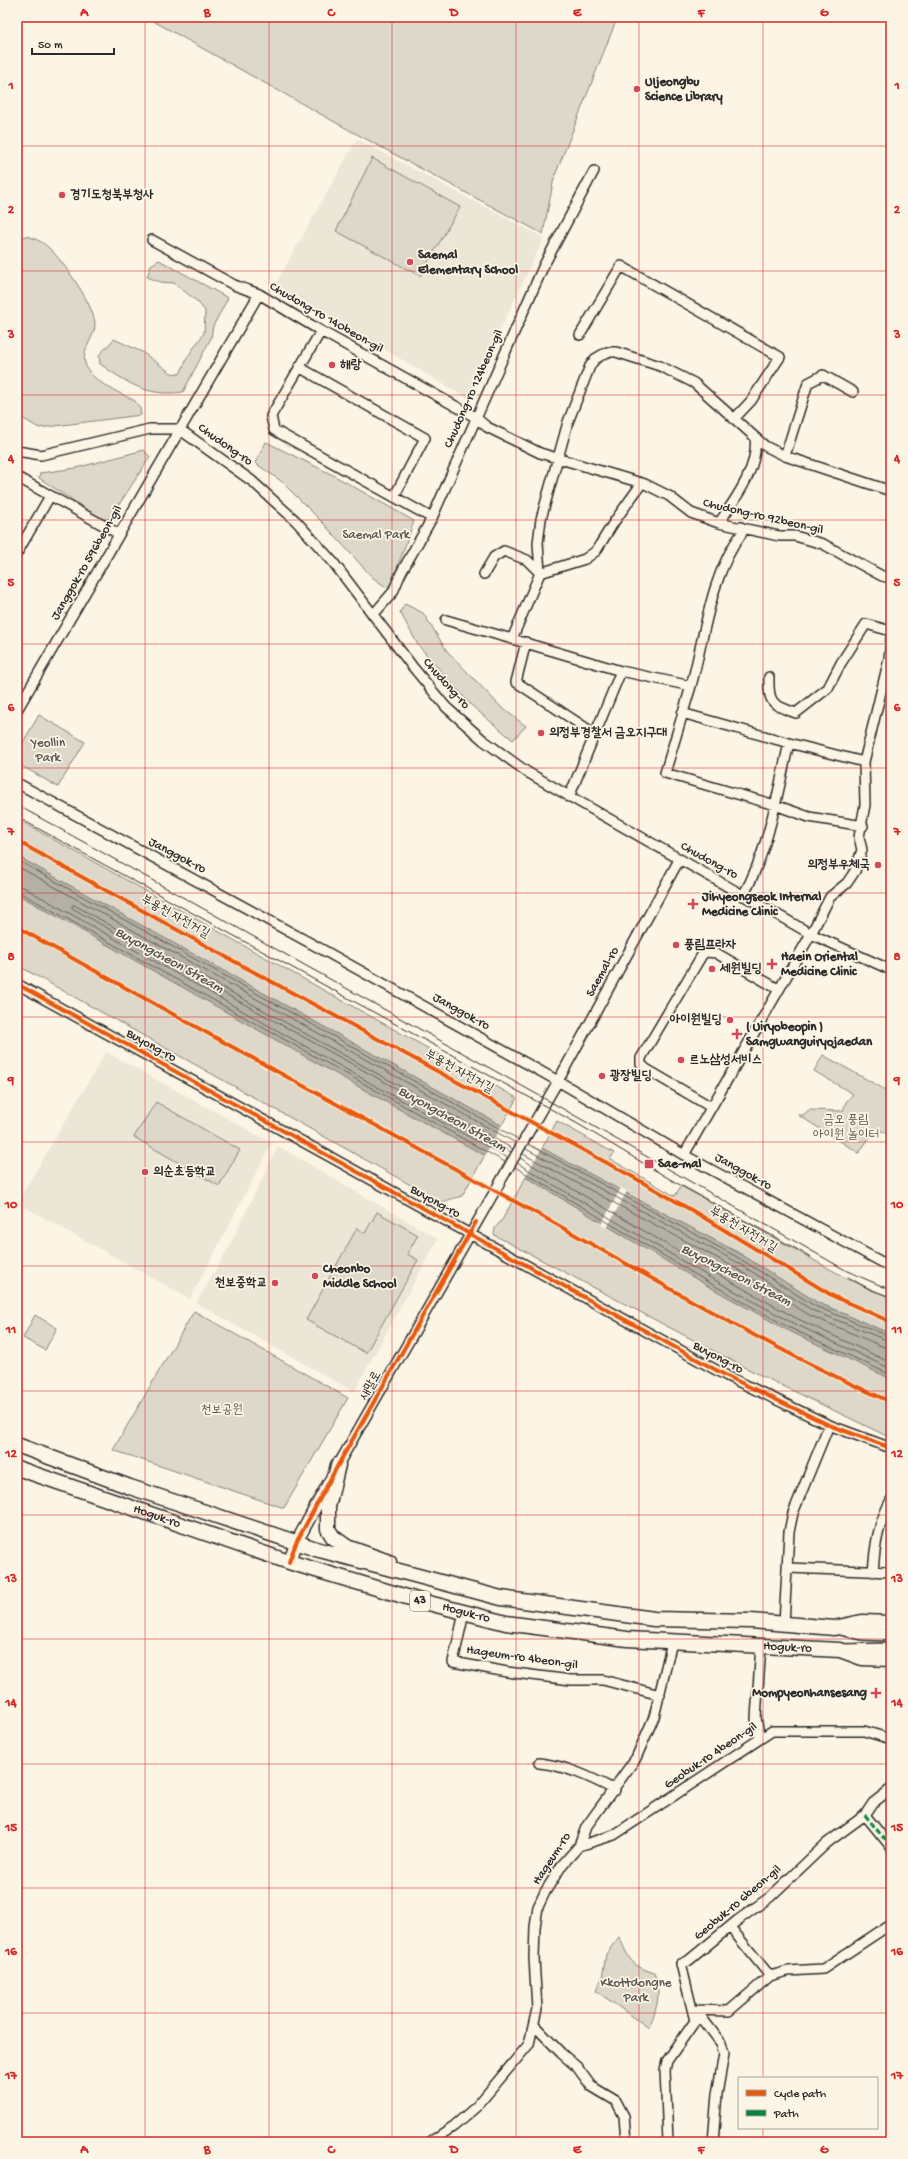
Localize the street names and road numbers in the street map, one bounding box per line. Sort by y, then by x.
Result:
street label: Chudong-ro 140beon-gil [266,279,386,357]
street label: Chudong-ro 124beon-gil [441,327,507,451]
street label: Chudong-ro [195,421,256,469]
street label: Chudong-ro 92beon-gil [701,496,825,538]
street label: Janggok-ro 596beon-gil [48,503,126,623]
street label: Chudong-ro [419,655,473,713]
street label: Janggok-ro [146,835,209,878]
street label: Chudong-ro [678,839,741,883]
street label: 부용천 자전거길 [138,892,212,942]
street label: Saemal-ro [583,944,623,1000]
street label: Janggok-ro [430,990,492,1034]
street label: Buyong-ro [122,1026,179,1066]
street label: 부용천 자전거길 [422,1047,496,1097]
street label: Janggok-ro [712,1150,774,1194]
street label: Buyong-ro [406,1182,463,1222]
street label: 부용천 자전거길 [706,1204,780,1256]
street label: Buyong-ro [689,1338,746,1378]
street label: 새말로 [357,1369,385,1403]
street label: Hoguk-ro [131,1501,183,1532]
road number: 43 [410,1591,430,1611]
street label: Hoguk-ro [441,1599,492,1626]
street label: Hoguk-ro [763,1639,813,1656]
street label: Hageum-ro 4beon-gil [465,1643,579,1673]
street label: Geobuk-ro 4beon-gil [662,1719,760,1793]
street label: Hageum-ro [530,1830,575,1888]
street label: Geobuk-ro 6beon-gil [691,1862,785,1944]

